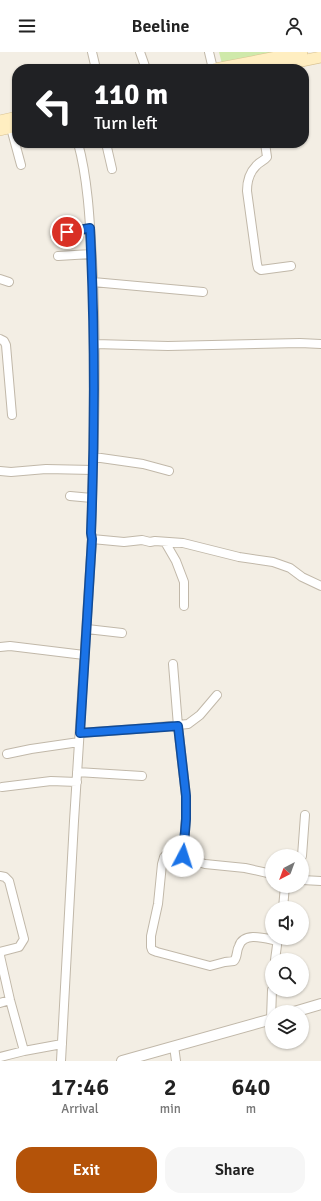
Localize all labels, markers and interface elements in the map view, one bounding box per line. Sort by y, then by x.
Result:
icon: menu [16,15,38,37]
text: Beeline [131,15,190,37]
icon: person [283,15,305,37]
text: 110 m [94,78,168,112]
icon: left [28,80,80,132]
text: Turn left [94,112,157,134]
pin [50,215,84,249]
icon: arrive [56,221,78,243]
position arrow [162,835,204,877]
north arrow [265,849,309,893]
map controls [265,849,309,1049]
button: sound [265,901,309,945]
button: search [265,953,309,997]
button: layers [265,1005,309,1049]
text: 17:46 [51,1072,109,1102]
text: 2 [164,1072,177,1102]
text: 640 [231,1072,270,1102]
text: Arrival [61,1101,99,1117]
text: min [160,1101,181,1117]
text: m [246,1101,256,1117]
button: Exit [16,1147,157,1193]
button: Share [165,1147,305,1193]

